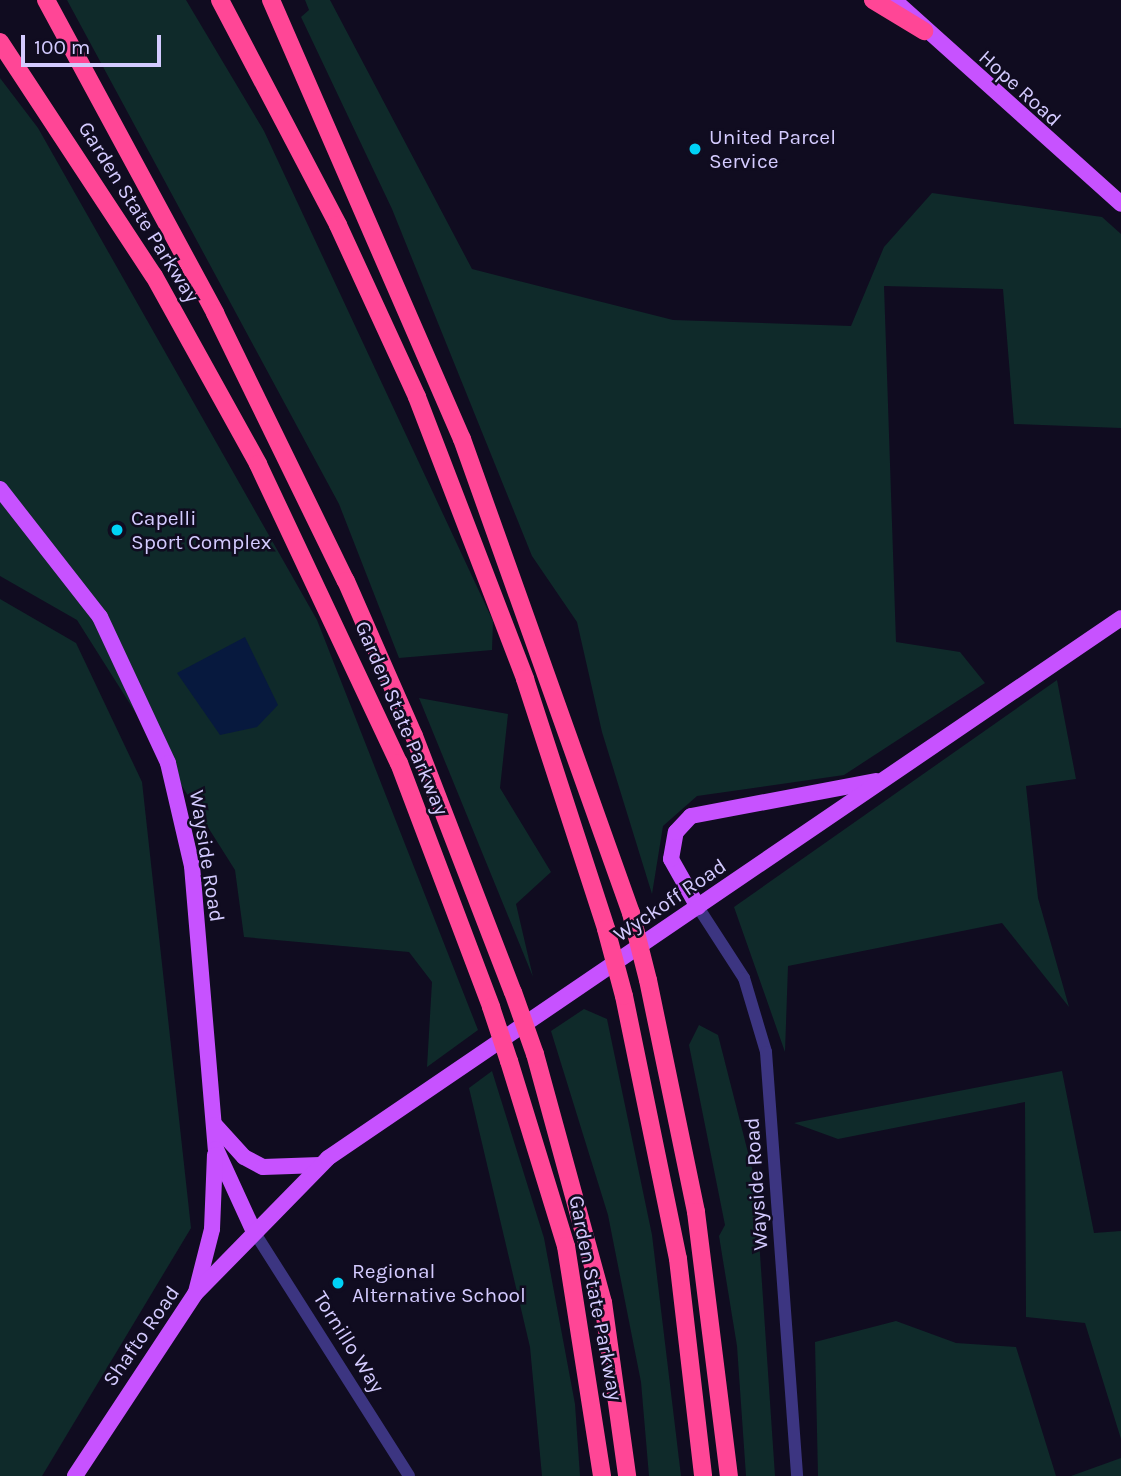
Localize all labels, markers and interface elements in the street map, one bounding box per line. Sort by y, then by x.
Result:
scale bar [24,21,164,65]
text: 100 m [34,35,91,59]
street label: Hope Road [974,45,1066,131]
street label: Garden State Parkway [73,117,205,307]
place label: United Parcel Service [709,124,836,174]
marker: United Parcel Service [687,141,703,157]
place label: Capelli Sport Complex [131,505,272,555]
marker: Capelli Sport Complex [109,522,125,538]
street label: Garden State Parkway [350,617,454,819]
street label: Wayside Road [184,788,230,924]
street label: Wyckoff Road [609,853,731,947]
street label: Wayside Road [739,1117,773,1251]
street label: Garden State Parkway [564,1193,628,1403]
place label: Regional Alternative School [352,1258,526,1308]
marker: Regional Alternative School [330,1275,346,1291]
street label: Shafto Road [97,1281,185,1391]
street label: Tornillo Way [308,1287,390,1397]

